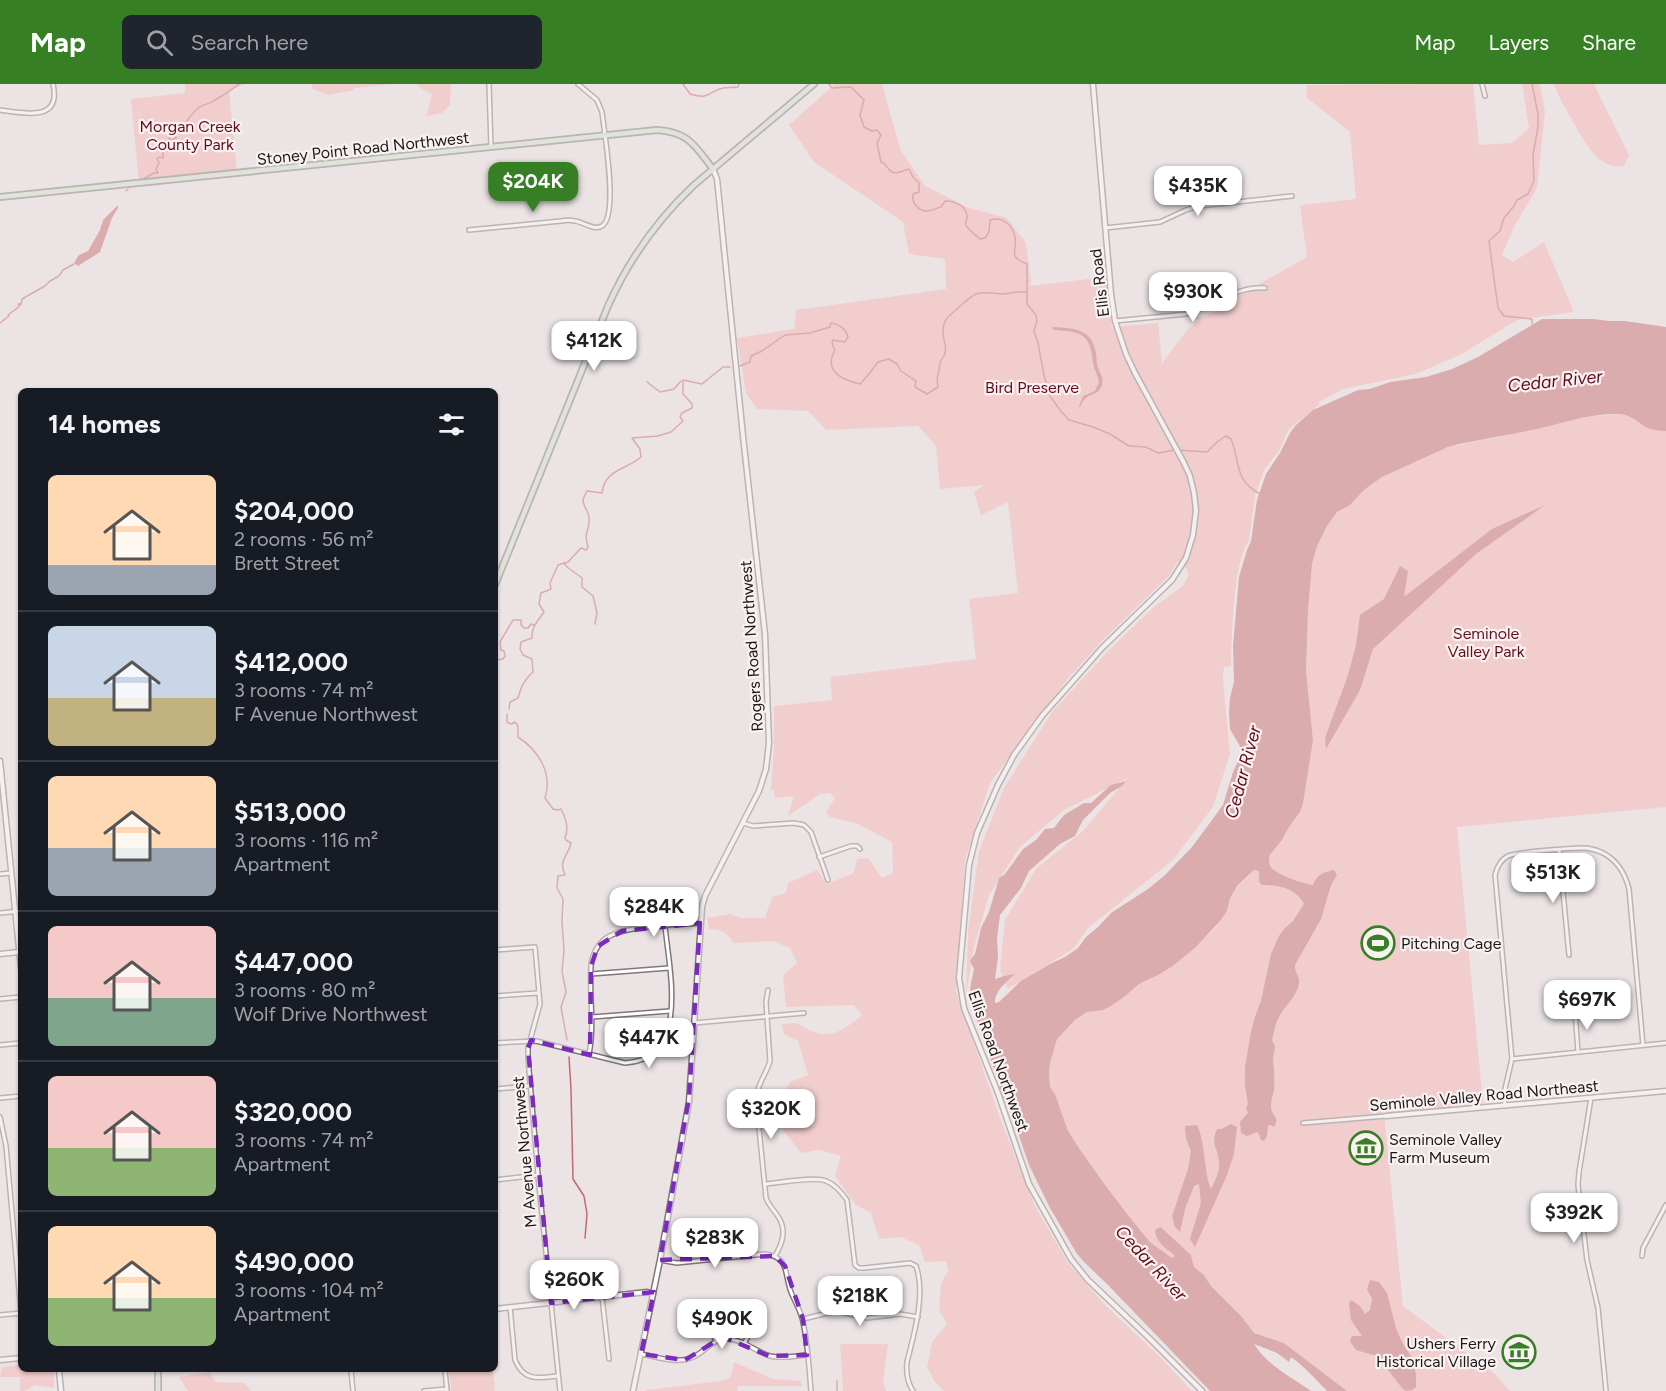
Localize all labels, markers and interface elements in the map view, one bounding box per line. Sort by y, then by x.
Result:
search box [122,15,542,69]
text: Map [30,25,86,59]
icon: search [143,26,176,59]
text: Search here [191,29,308,56]
text: Map [1415,30,1455,55]
text: Layers [1488,30,1549,55]
text: Share [1582,30,1636,55]
park label: Morgan Creek County Park [140,117,241,154]
street label: Stoney Point Road Northwest [256,128,470,169]
pin: $204K [491,162,575,213]
pin: $435K [1156,166,1240,217]
text: $204K [502,169,564,193]
text: $435K [1168,173,1228,197]
street label: Ellis Road [1086,248,1113,318]
pin: $930K [1151,272,1235,323]
text: $930K [1163,279,1223,303]
pin: $412K [552,321,636,372]
text: $412K [565,328,623,352]
water label: Cedar River [1507,365,1604,397]
park label: Bird Preserve [985,378,1079,397]
text: 14 homes [48,408,161,440]
icon: filters [435,408,468,441]
text: $204,000 [234,495,354,527]
icon: home [96,499,168,571]
text: 2 rooms · 56 m² [234,527,373,551]
text: Brett Street [234,551,340,575]
street label: Rogers Road Northwest [736,560,767,732]
park label: Seminole Valley Park [1448,624,1525,661]
text: $412,000 [234,646,348,678]
icon: home [96,650,168,722]
text: 3 rooms · 74 m² [234,678,373,702]
text: F Avenue Northwest [234,702,418,726]
water label: Cedar River [1220,722,1266,821]
text: $513,000 [234,796,346,828]
icon: home [96,800,168,872]
text: 3 rooms · 116 m² [234,828,378,852]
text: Apartment [234,852,331,876]
pin: $513K [1511,853,1595,904]
text: $513K [1525,860,1581,884]
pin: $284K [612,887,696,938]
text: $284K [624,894,684,918]
sports icon: Pitching Cage [1360,925,1396,961]
place label: Pitching Cage [1401,934,1502,953]
text: $447,000 [234,946,353,978]
icon: home [96,950,168,1022]
text: 3 rooms · 80 m² [234,978,375,1002]
pin: $697K [1545,980,1629,1031]
text: $697K [1558,987,1616,1011]
street label: Ellis Road Northwest [964,988,1033,1134]
text: Wolf Drive Northwest [234,1002,428,1026]
pin: $447K [607,1018,691,1069]
text: $447K [619,1025,679,1049]
street label: M Avenue Northwest [508,1075,541,1229]
street label: Seminole Valley Road Northeast [1369,1076,1599,1115]
pin: $320K [729,1089,813,1140]
text: $320,000 [234,1096,352,1128]
text: $320K [741,1096,801,1120]
icon: home [96,1100,168,1172]
text: 3 rooms · 74 m² [234,1128,373,1152]
museum icon: Seminole Valley Farm Museum [1348,1130,1384,1166]
place label: Seminole Valley Farm Museum [1389,1130,1502,1167]
text: Apartment [234,1152,331,1176]
pin: $392K [1532,1193,1616,1244]
text: $392K [1545,1200,1603,1224]
pin: $283K [673,1218,757,1269]
water label: Cedar River [1111,1221,1192,1306]
text: $283K [685,1225,745,1249]
text: $490,000 [234,1246,354,1278]
icon: home [96,1250,168,1322]
pin: $260K [532,1260,616,1311]
text: $260K [544,1267,604,1291]
pin: $218K [818,1276,902,1327]
text: 3 rooms · 104 m² [234,1278,384,1302]
text: $218K [832,1283,888,1307]
pin: $490K [680,1299,764,1350]
text: Apartment [234,1302,331,1326]
text: $490K [691,1306,753,1330]
place label: Ushers Ferry Historical Village [1376,1334,1497,1371]
museum icon: Ushers Ferry Historical Village [1501,1334,1537,1370]

